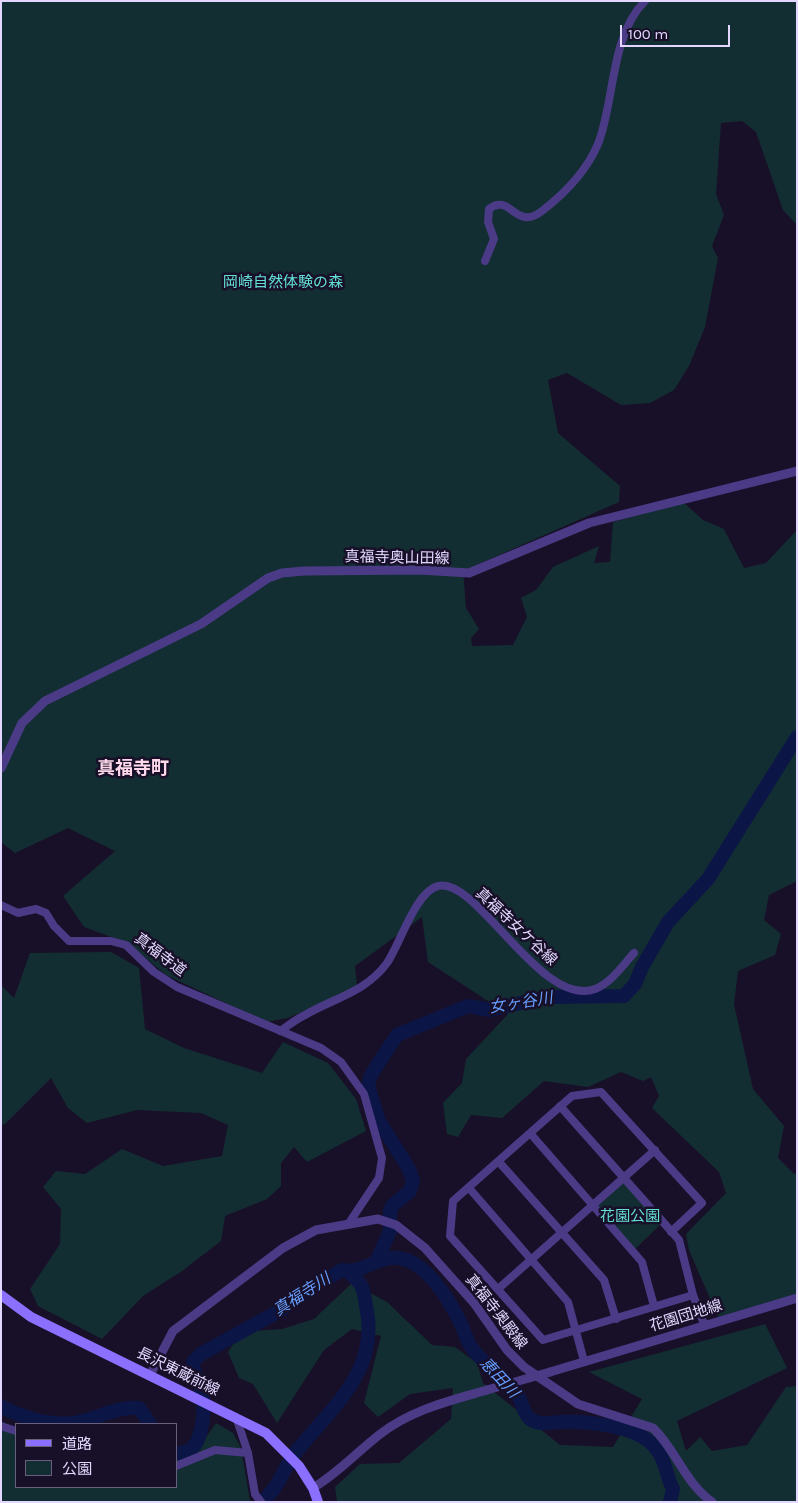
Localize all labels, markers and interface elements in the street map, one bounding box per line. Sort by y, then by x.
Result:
scale bar [623,15,733,47]
text: 100 m [628,25,668,43]
park label: 岡崎自然体験の森 [223,274,343,292]
street label: 真福寺奥山田線 [344,548,450,568]
district label: 真福寺町 [97,758,169,780]
street label: 真福寺女ケ谷線 [471,885,561,969]
street label: 真福寺道 [131,930,189,980]
water label: 女ヶ谷川 [488,989,554,1017]
park label: 花園公園 [600,1208,660,1226]
water label: 真福寺川 [270,1270,334,1320]
street label: 真福寺奥殿線 [461,1271,531,1353]
street label: 花園団地線 [648,1296,724,1336]
street label: 長沢東蔵前線 [134,1344,222,1400]
water label: 恵田川 [476,1354,522,1402]
legend [15,1423,178,1488]
text: 道路 [62,1435,92,1453]
text: 公園 [62,1460,92,1478]

